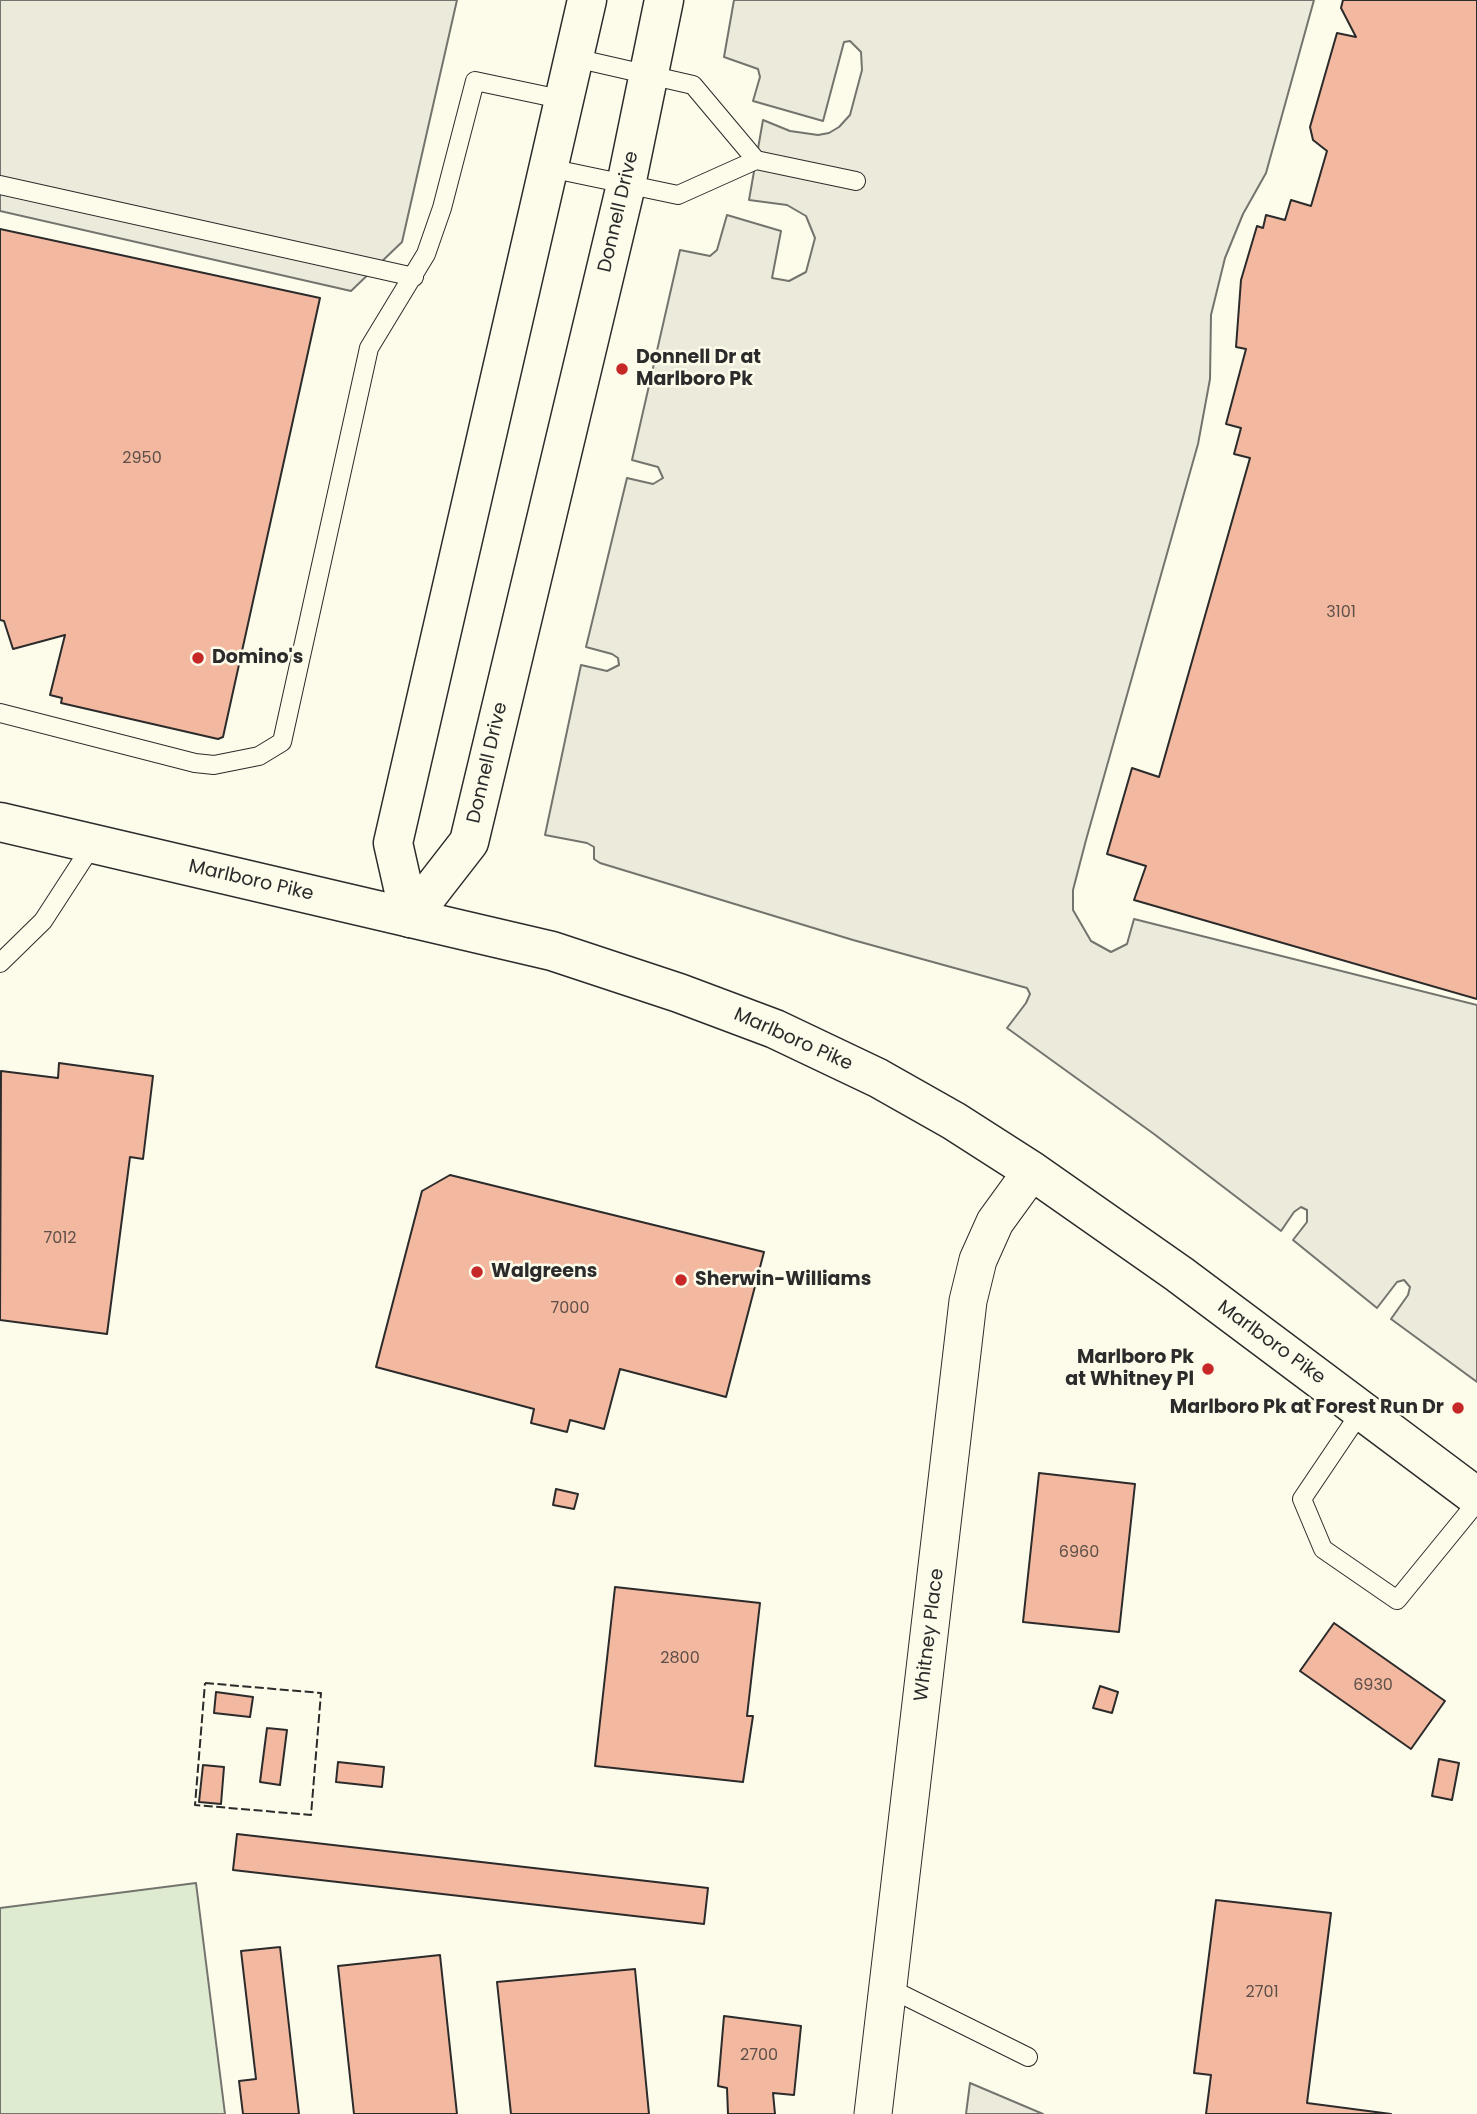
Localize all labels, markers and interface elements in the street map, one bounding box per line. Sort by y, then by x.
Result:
street label: Donnell Drive [594,149,644,275]
place label: Donnell Dr at Marlboro Pk [636,347,761,391]
marker: Donnell Dr at Marlboro Pk [614,361,630,377]
house number: 2950 [122,449,162,469]
house number: 3101 [1326,603,1356,623]
place label: Domino's [212,647,303,669]
marker: Domino's [190,650,206,666]
street label: Donnell Drive [463,700,513,826]
street label: Marlboro Pike [186,856,316,906]
street label: Marlboro Pike [730,1004,856,1076]
house number: 7012 [43,1229,77,1249]
place label: Walgreens [491,1261,597,1283]
marker: Walgreens [469,1264,485,1280]
place label: Sherwin-Williams [695,1269,871,1291]
marker: Sherwin-Williams [673,1272,689,1288]
street label: Marlboro Pike [1213,1296,1329,1390]
house number: 7000 [551,1299,589,1319]
place label: Marlboro Pk at Whitney Pl [1065,1347,1194,1391]
marker: Marlboro Pk at Whitney Pl [1200,1361,1216,1377]
place label: Marlboro Pk at Forest Run Dr [1170,1397,1444,1419]
marker: Marlboro Pk at Forest Run Dr [1450,1400,1466,1416]
house number: 6960 [1059,1543,1099,1563]
street label: Whitney Place [911,1567,949,1703]
house number: 2800 [660,1649,700,1669]
house number: 6930 [1353,1676,1393,1696]
house number: 2701 [1245,1983,1279,2003]
house number: 2700 [740,2046,778,2066]

